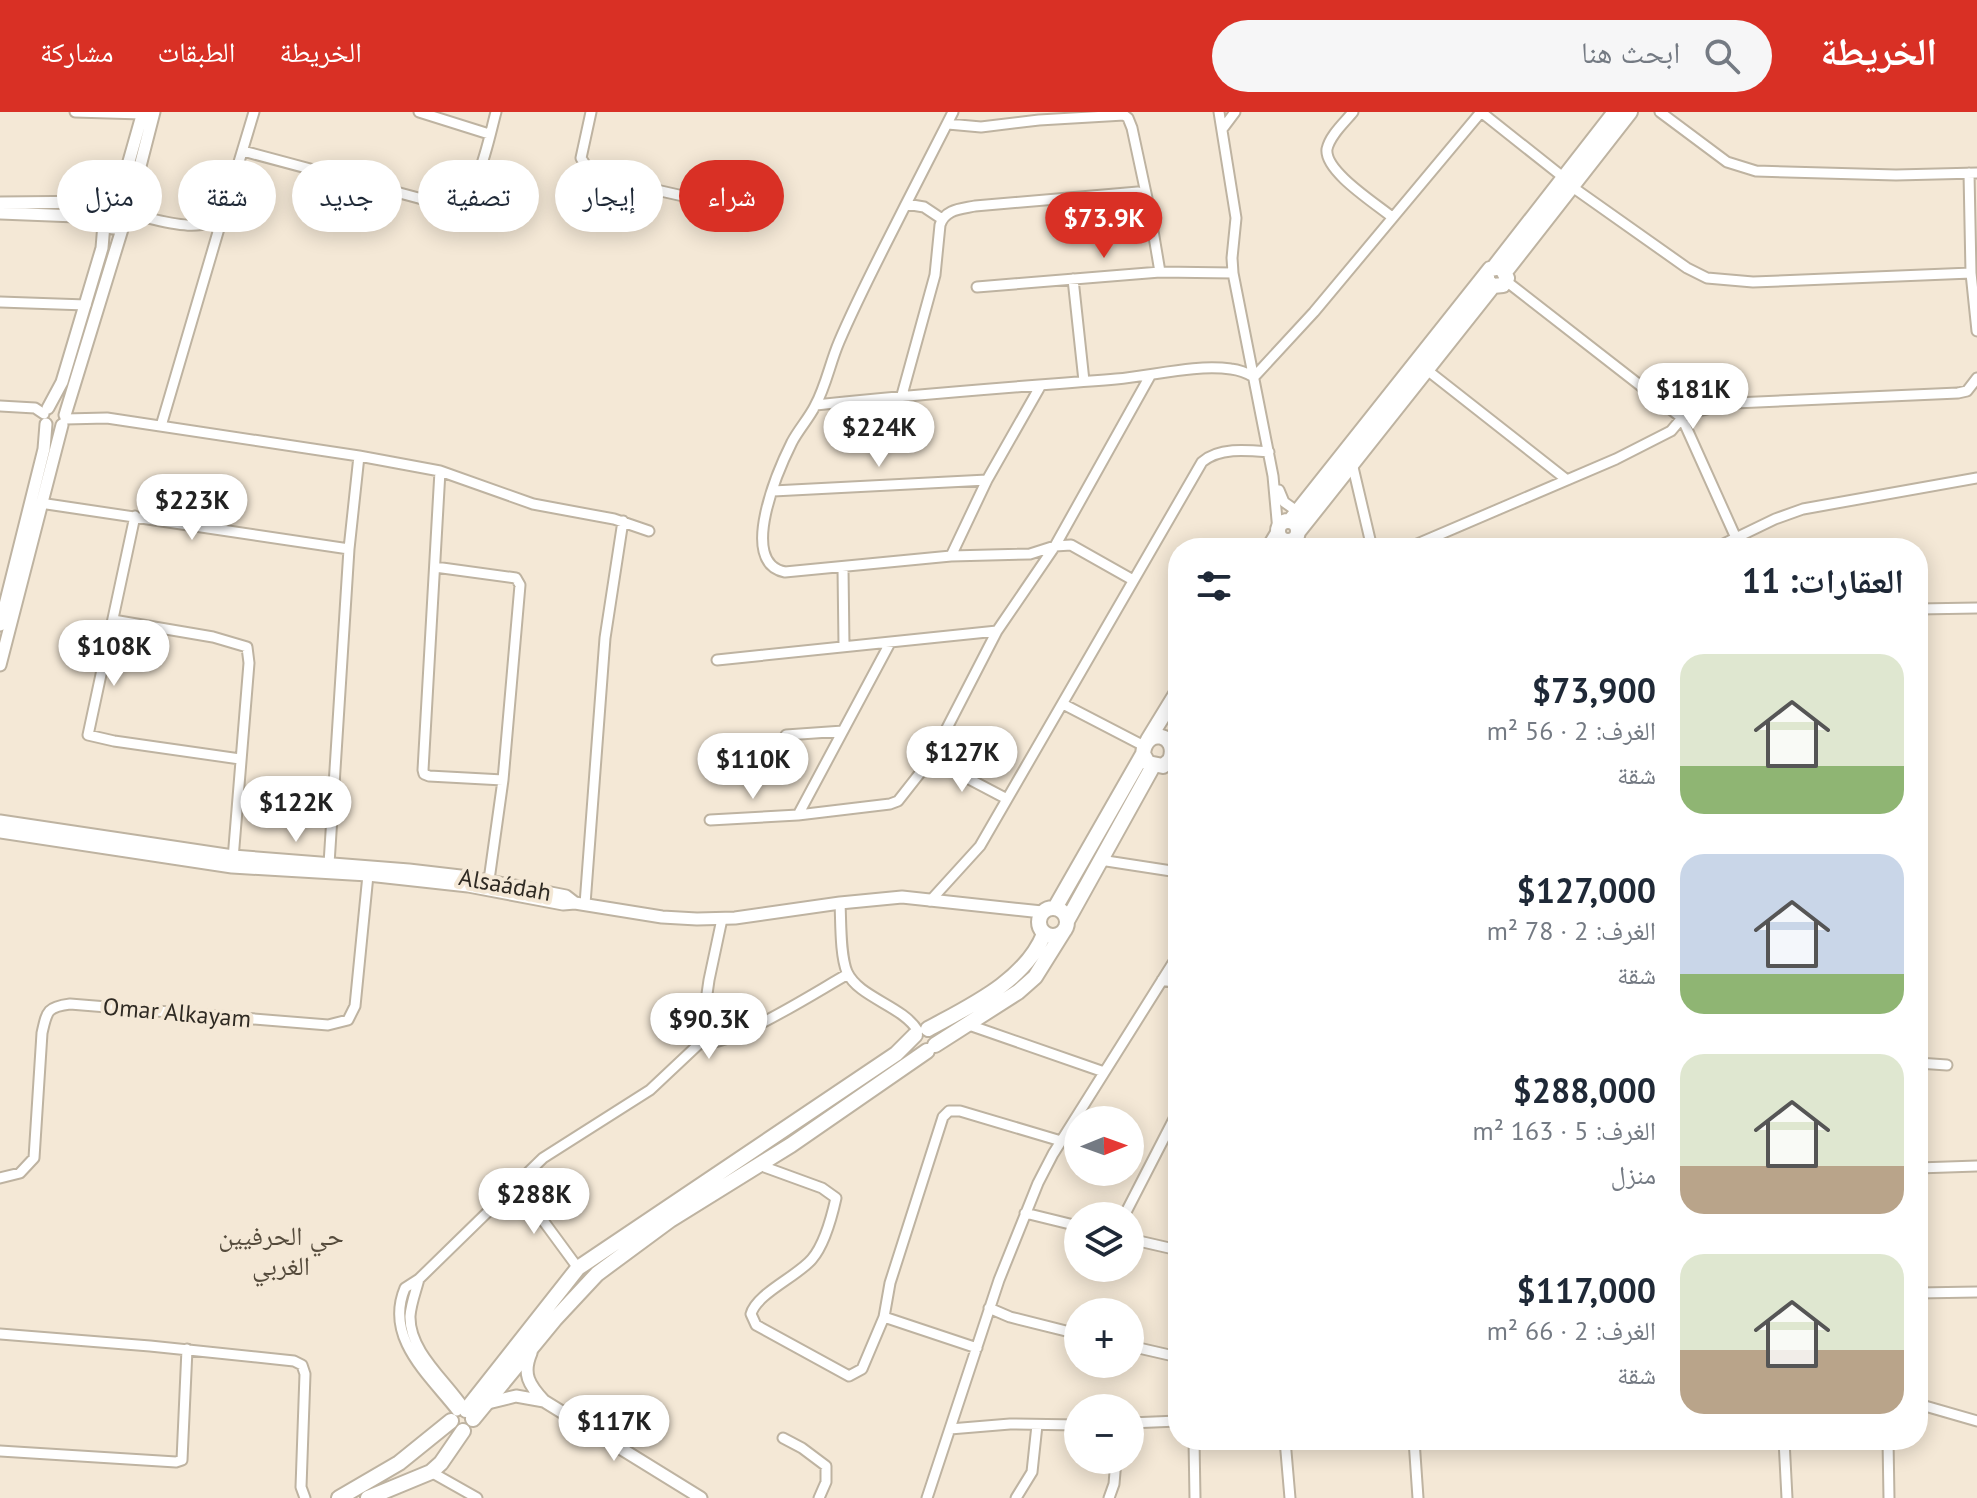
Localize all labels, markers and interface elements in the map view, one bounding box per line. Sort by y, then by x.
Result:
search box [1212,20,1772,92]
text: الخريطة [1820,26,1937,75]
text: ابحث هنا [1581,32,1680,71]
text: مشاركة [40,33,114,70]
text: الطبقات [158,33,235,70]
text: الخريطة [279,33,362,70]
icon: search [1700,34,1744,78]
chip: منزل [57,160,162,232]
chip: شقة [178,160,276,232]
chip: جديد [292,160,402,232]
chip: تصفية [418,160,539,232]
chip: إيجار [555,160,663,232]
chip: شراء [679,160,784,232]
pin: $73.9K [1039,192,1169,260]
text: $73.9K [1063,201,1145,234]
pin: $181K [1637,363,1749,431]
text: $181K [1655,372,1731,405]
pin: $224K [823,401,935,469]
text: $224K [841,410,917,443]
pin: $223K [136,474,248,542]
text: $223K [154,483,230,516]
text: العقارات: 11 [1742,558,1904,602]
icon: filters [1192,564,1236,608]
pin: $108K [58,620,170,688]
text: $108K [76,629,152,662]
text: $73,900 [1532,668,1656,712]
icon: home [1744,686,1840,782]
text: الغرف: 2 · 56 m² [1487,714,1656,747]
pin: $127K [906,726,1018,794]
pin: $110K [697,733,809,801]
text: $127K [924,735,1000,768]
text: $110K [715,742,791,775]
text: شقة [1617,758,1656,791]
pin: $122K [240,776,352,844]
text: $122K [258,785,334,818]
street label: Alsaádah [457,861,554,908]
text: $127,000 [1517,868,1656,912]
icon: home [1744,886,1840,982]
text: الغرف: 2 · 78 m² [1487,914,1656,947]
text: شقة [1617,958,1656,991]
street label: Omar Alkayam [102,991,252,1034]
pin: $90.3K [644,993,774,1061]
text: $90.3K [668,1002,750,1035]
text: $288,000 [1512,1068,1656,1112]
icon: home [1744,1086,1840,1182]
north arrow [1064,1106,1144,1186]
map controls [1064,1106,1144,1474]
text: الغرف: 5 · 163 m² [1473,1114,1656,1147]
text: منزل [1611,1158,1656,1191]
pin: $288K [478,1168,590,1236]
text: $288K [496,1177,572,1210]
button: layers [1064,1202,1144,1282]
district label: حي الحرفيين الغربي [218,1219,344,1287]
text: $117,000 [1517,1268,1656,1312]
icon: home [1744,1286,1840,1382]
button: + [1064,1298,1144,1378]
text: الغرف: 2 · 66 m² [1487,1314,1656,1347]
text: شقة [1617,1358,1656,1391]
button: − [1064,1394,1144,1474]
pin: $117K [558,1395,670,1463]
text: $117K [576,1404,652,1437]

